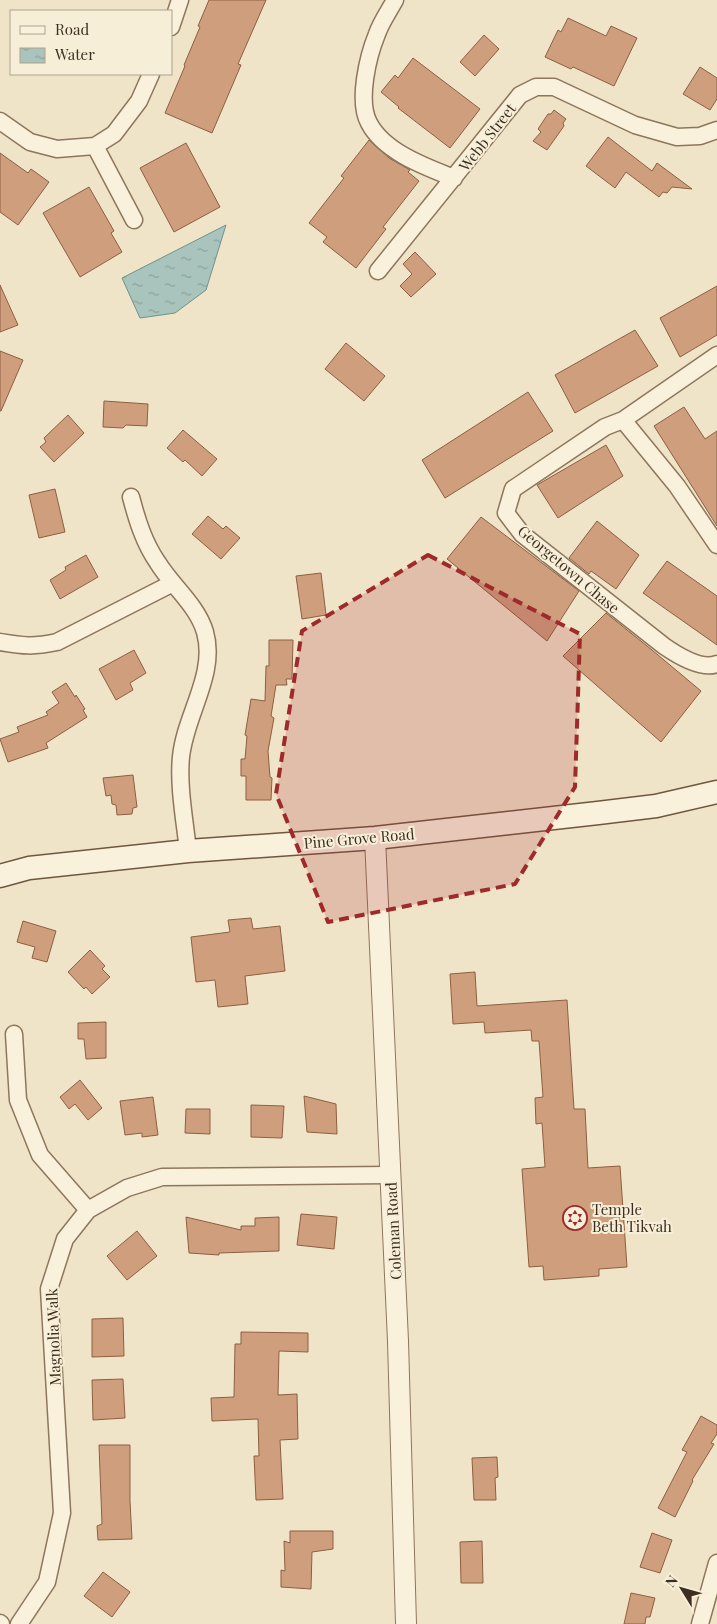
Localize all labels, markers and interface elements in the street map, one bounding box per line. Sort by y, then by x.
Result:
legend [10,10,172,75]
text: Road [55,19,89,39]
text: Water [54,44,95,64]
street label: Webb Street [454,98,520,176]
street label: Georgetown Chase [514,521,624,617]
street label: Pine Grove Road [303,823,416,853]
street label: Coleman Road [380,1181,406,1280]
place label: Temple Beth Tikvah [592,1199,672,1236]
synagogue icon: Temple Beth Tikvah [562,1205,588,1231]
street label: Magnolia Walk [41,1287,65,1386]
north arrow [657,1564,707,1614]
text: N [661,1571,682,1591]

